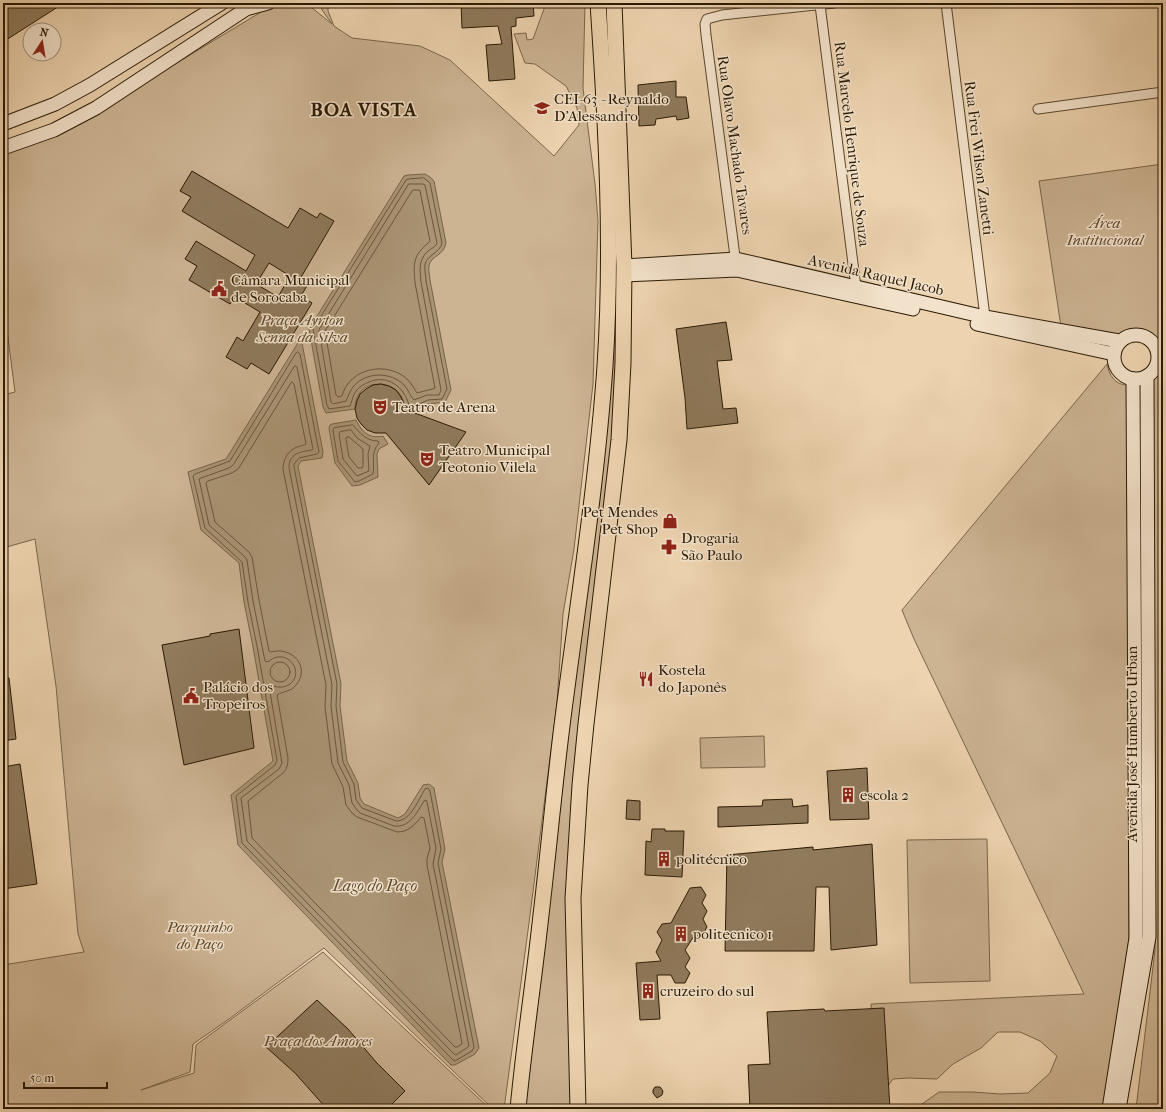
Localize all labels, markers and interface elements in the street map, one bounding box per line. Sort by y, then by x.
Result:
north arrow [22,22,62,62]
text: N [39,25,50,40]
street label: Rua Marcelo Henrique de Souza [830,40,874,249]
street label: Rua Olavo Machado Tavares [714,54,757,236]
street label: Rua Frei Wilson Zanetti [961,80,997,237]
place label: CEI-63 - Reynaldo D'Alessandro [554,90,669,125]
district label: BOA VISTA [311,99,417,121]
school or university icon: CEI-63 - Reynaldo D'Alessandro [533,99,551,117]
park label: Área Institucional [1066,214,1146,249]
street label: Avenida Raquel Jacob [805,250,946,299]
place label: Câmara Municipal de Sorocaba [231,271,349,306]
public building icon: Câmara Municipal de Sorocaba [210,280,228,298]
park label: Praça Ayrton Senna da Silva [255,311,348,346]
theatre icon: Teatro de Arena [371,398,389,416]
place label: Teatro de Arena [392,398,497,416]
place label: Teatro Municipal Teotonio Vilela [439,441,550,476]
theatre icon: Teatro Municipal Teotonio Vilela [418,450,436,468]
place label: Pet Mendes Pet Shop [583,503,658,538]
shop icon: Pet Mendes Pet Shop [661,512,679,530]
place label: Drogaria São Paulo [681,529,743,564]
pharmacy icon: Drogaria São Paulo [660,538,678,556]
street label: Avenida José Humberto Urban [1123,645,1141,843]
place label: Kostela do Japonês [658,661,727,696]
restaurant icon: Kostela do Japonês [637,670,655,688]
place label: Palácio dos Tropeiros [203,678,273,713]
public building icon: Palácio dos Tropeiros [182,687,200,705]
building icon: escola 2 [839,786,857,804]
place label: escola 2 [860,786,909,804]
building icon: politécnico [655,850,673,868]
place label: politécnico [675,850,747,868]
water label: Lago do Paço [332,876,418,895]
park label: Parquinho do Paço [166,918,233,953]
building icon: politecnico 1 [672,925,690,943]
place label: politecnico 1 [692,925,772,943]
building icon: cruzeiro do sul [639,982,657,1000]
place label: cruzeiro do sul [660,982,754,1000]
park label: Praça dos Amores [263,1032,373,1050]
scale bar [24,1064,107,1090]
text: 50 m [30,1071,54,1085]

